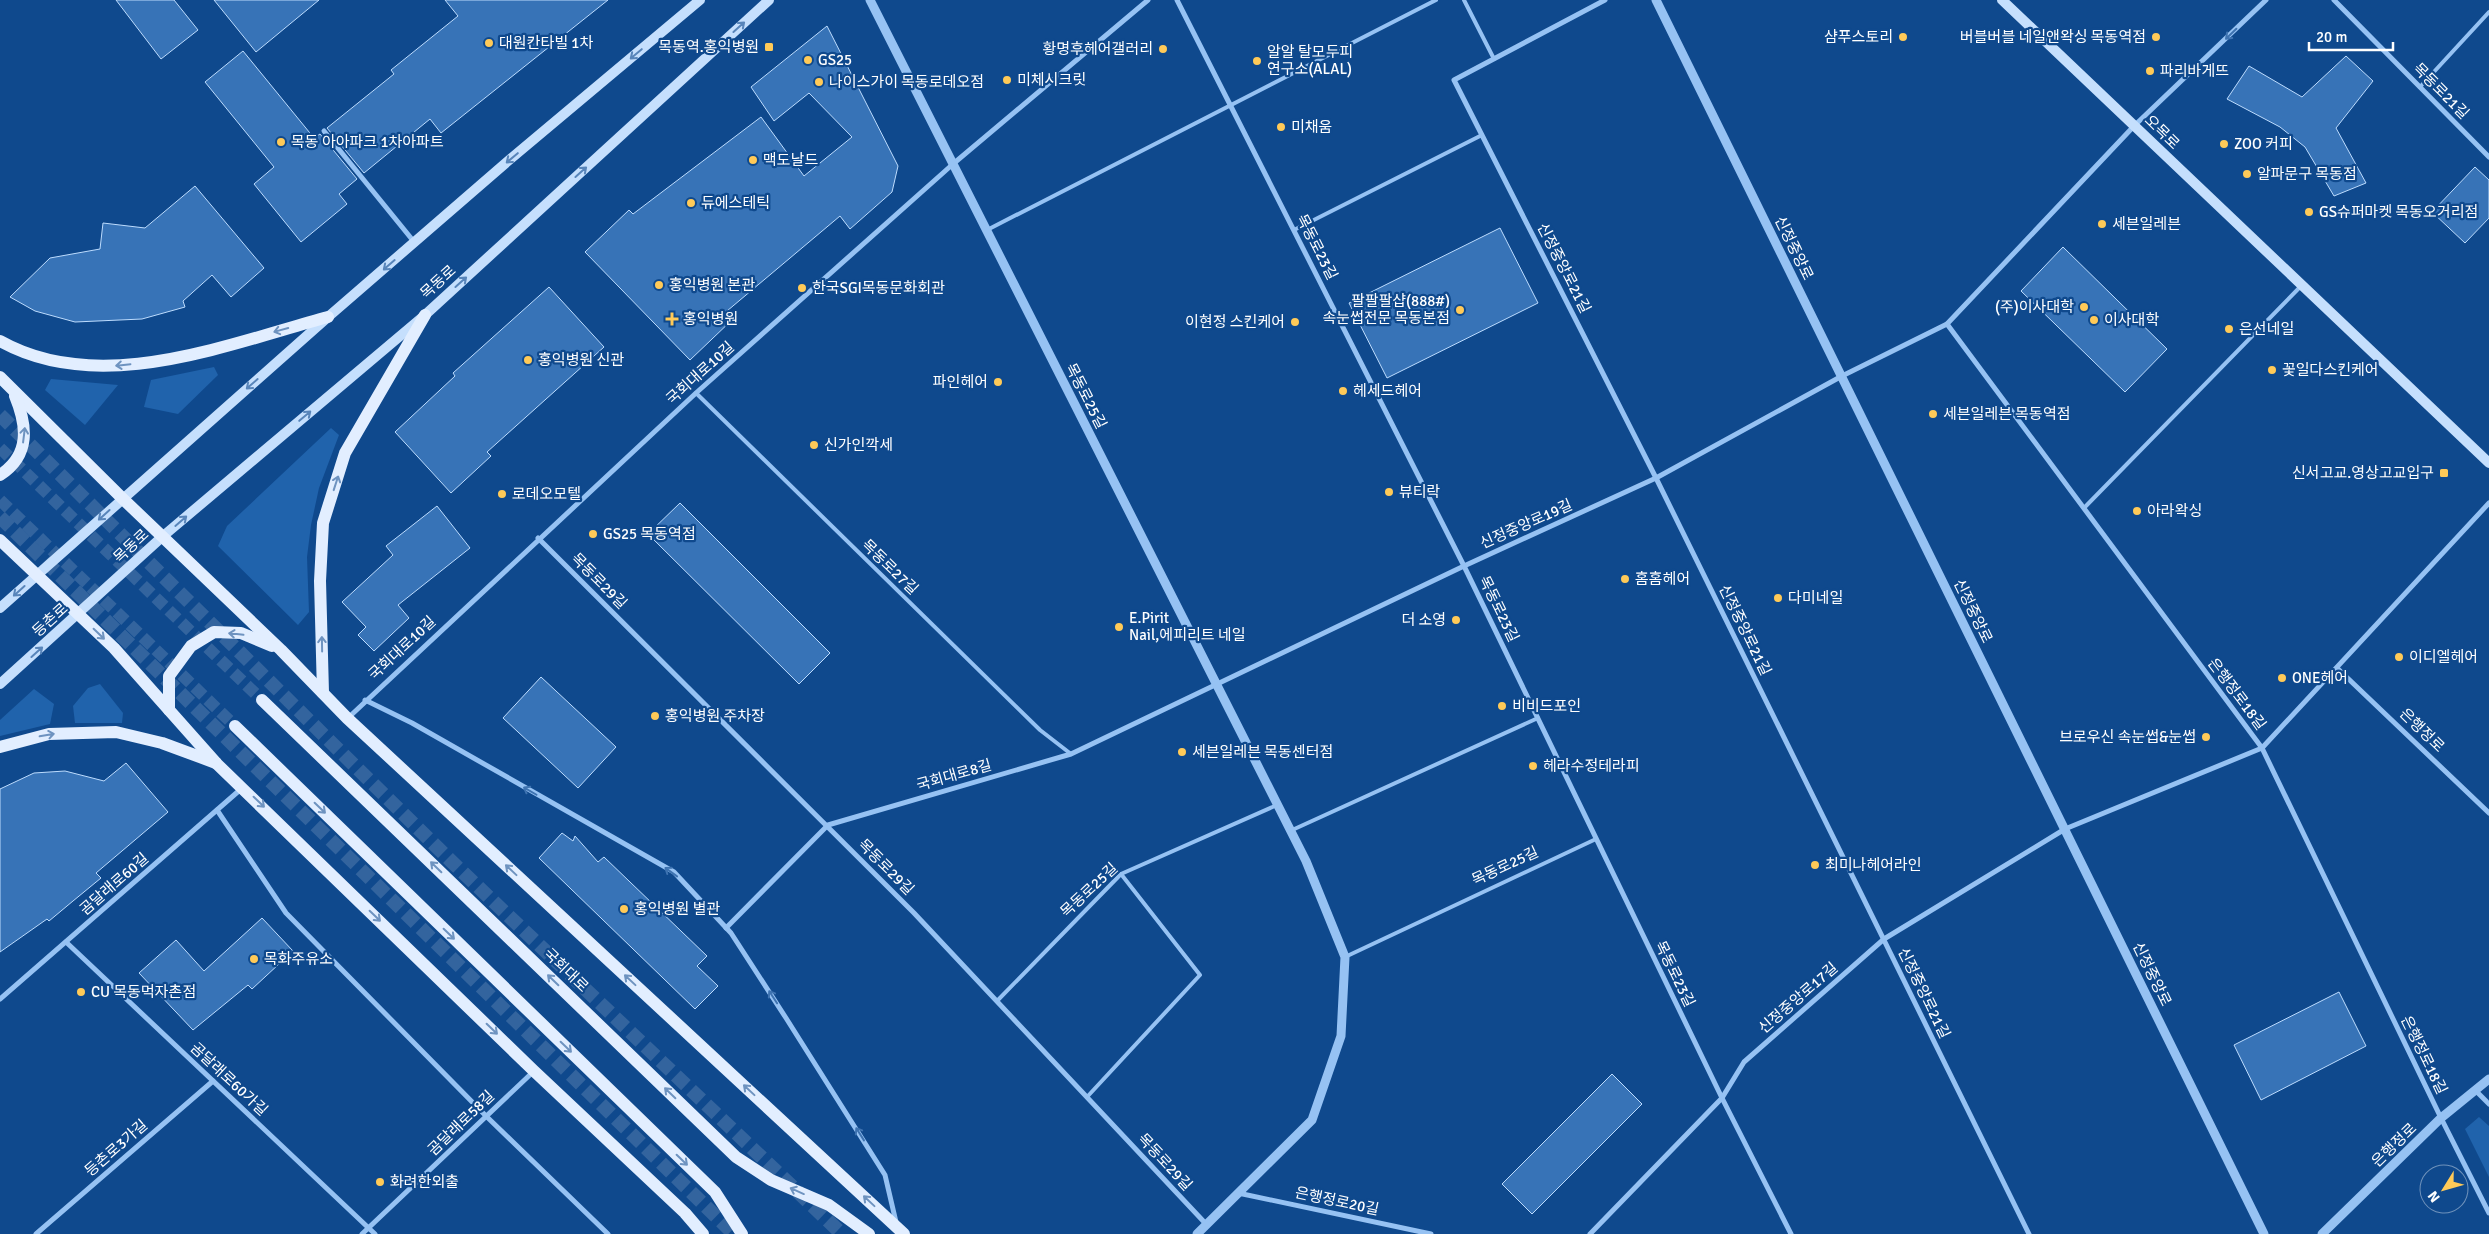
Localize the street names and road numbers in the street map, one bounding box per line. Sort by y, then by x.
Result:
street label: 목동로21길 [2409,59,2473,123]
street label: 오목로 [2141,111,2183,153]
street label: 목동로23길 [1293,211,1341,283]
street label: 신정중앙로 [1771,213,1817,283]
street label: 신정중앙로21길 [1534,220,1594,316]
street label: 목동로 [417,261,459,303]
street label: 국회대로10길 [662,338,738,408]
street label: 목동로25길 [1062,360,1110,432]
street label: 신정중앙로19길 [1477,496,1575,552]
street label: 목동로 [110,525,152,567]
street label: 목동로27길 [858,536,922,598]
street label: 목동로29길 [567,549,631,613]
street label: 목동로23길 [1475,573,1523,645]
street label: 신정중앙로 [1950,576,1996,646]
street label: 신정중앙로21길 [1715,582,1775,678]
street label: 등촌로 [29,599,71,641]
street label: 국회대로10길 [365,612,439,684]
street label: 은행정로18길 [2204,655,2270,733]
street label: 은행정로 [2396,704,2448,756]
street label: 국회대로8길 [914,756,994,794]
street label: 목동로29길 [854,835,918,899]
street label: 목동로25길 [1469,843,1541,889]
street label: 곰달래로60길 [76,849,152,919]
street label: 목동로25길 [1057,859,1121,921]
street label: 목동로23길 [1651,938,1699,1010]
street label: 신정중앙로 [2129,939,2175,1009]
street label: 국회대로 [540,944,592,996]
street label: 신정중앙로21길 [1894,945,1954,1041]
street label: 신정중앙로17길 [1755,959,1841,1037]
street label: 은행정로18길 [2397,1013,2451,1097]
street label: 곰달래로60가길 [187,1039,271,1119]
street label: 곰달래로58길 [424,1087,498,1159]
street label: 등촌로3가길 [81,1116,151,1180]
street label: 은행정로 [2368,1119,2420,1171]
street label: 목동로29길 [1134,1130,1196,1194]
street label: 은행정로20길 [1293,1183,1381,1219]

